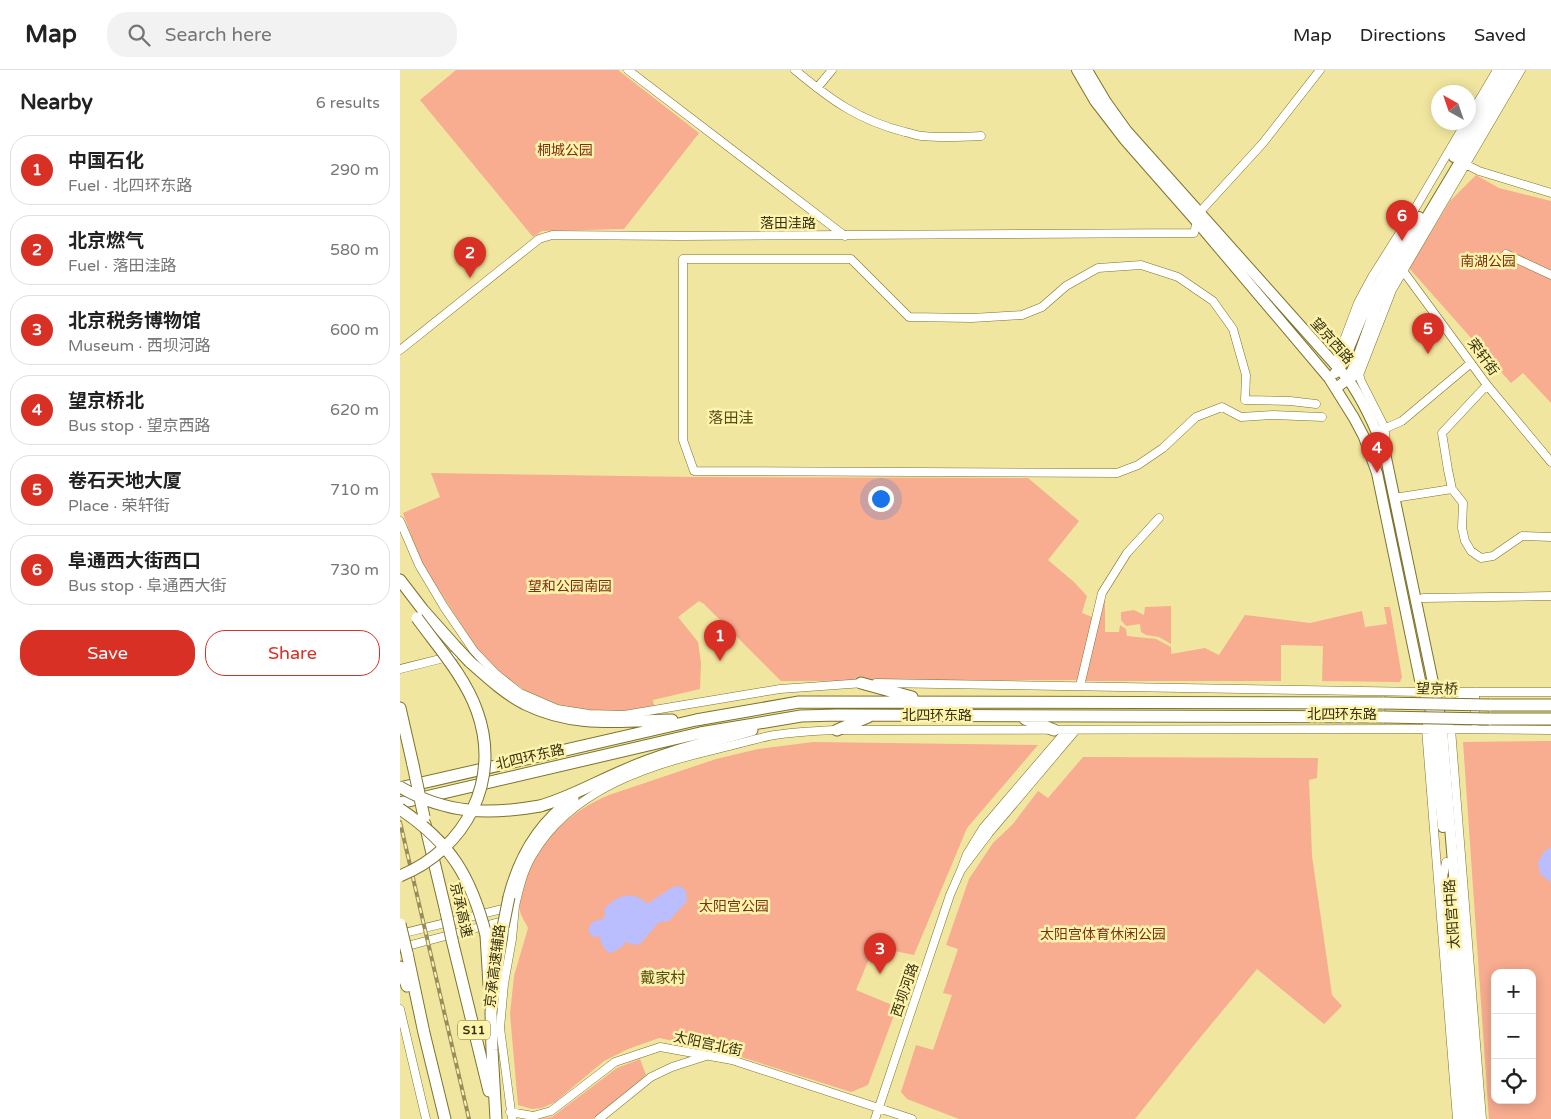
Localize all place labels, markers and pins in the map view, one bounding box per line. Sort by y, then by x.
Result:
pin: 6 [1386,200,1418,241]
pin: 2 [454,237,486,278]
pin: 5 [1412,313,1444,354]
pin: 4 [1361,432,1393,473]
pin: 1 [704,620,736,661]
pin: 3 [864,933,896,974]

